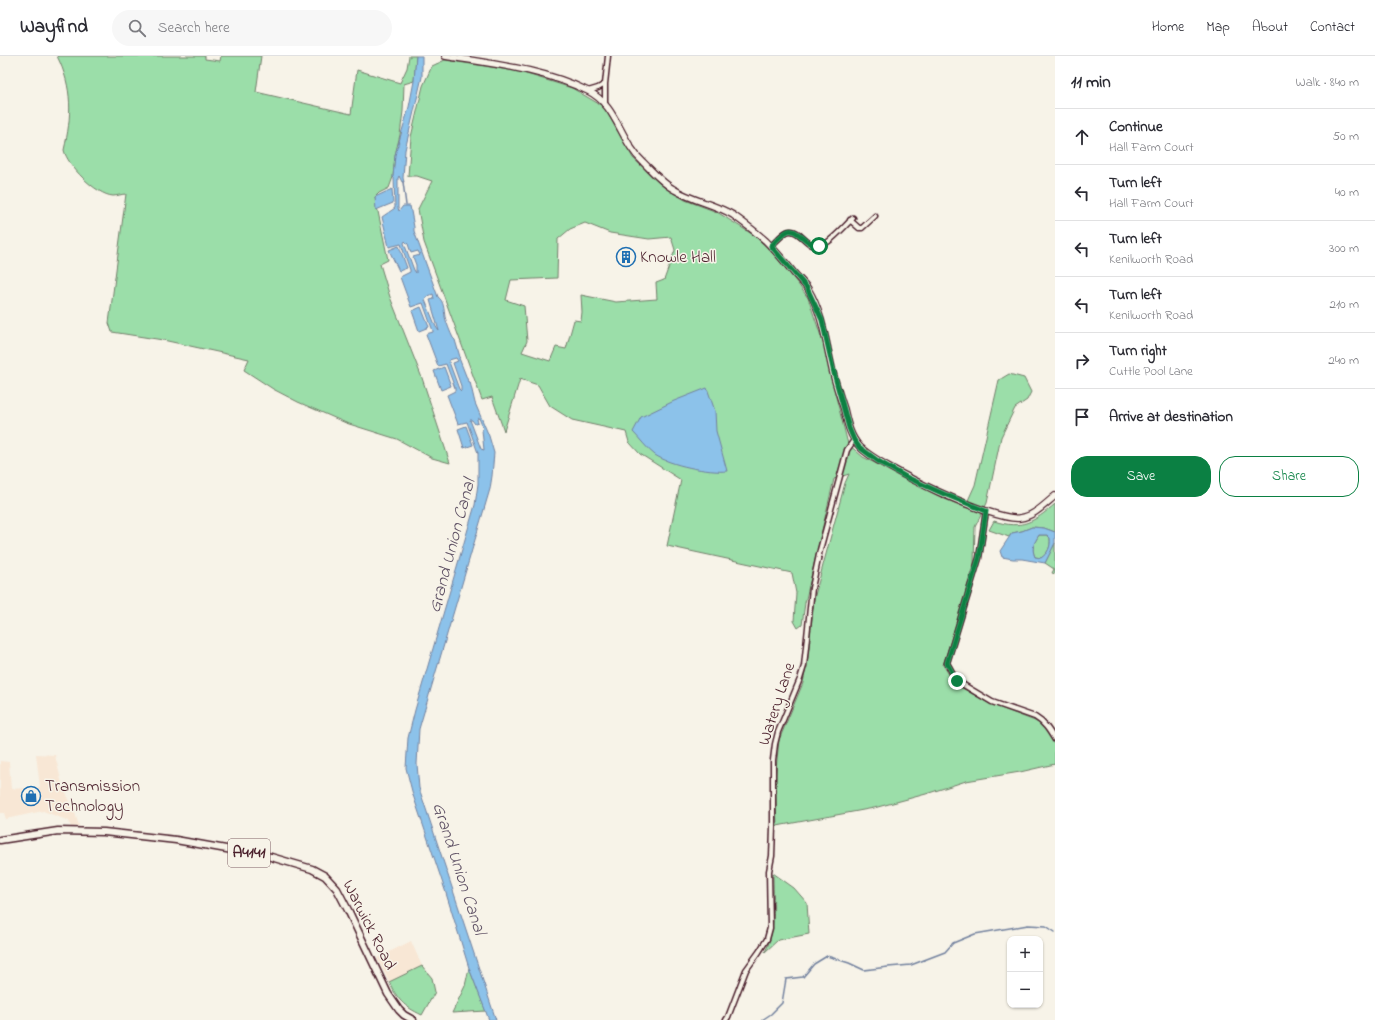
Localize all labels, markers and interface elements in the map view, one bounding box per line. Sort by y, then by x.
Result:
search box [112,10,392,46]
text: Wayfind [20,14,88,41]
icon: search [126,17,148,39]
text: Search here [158,17,230,39]
text: Home [1152,17,1184,38]
text: Map [1206,17,1230,38]
text: About [1252,17,1288,38]
text: Contact [1310,17,1355,38]
text: 11 min [1071,70,1111,95]
text: Walk · 840 m [1296,73,1359,92]
text: Continue [1109,116,1163,138]
icon: ahead [1071,126,1093,148]
text: 50 m [1333,127,1359,146]
text: Hall Farm Court [1109,138,1194,157]
text: Turn left [1109,172,1162,194]
icon: left [1071,182,1093,204]
text: 40 m [1335,183,1359,202]
text: Hall Farm Court [1109,194,1194,213]
text: Turn left [1109,228,1162,250]
route start [810,237,828,255]
icon: left [1071,238,1093,260]
text: 300 m [1329,239,1359,258]
place label: Knowle Hall [640,245,716,270]
building icon: Knowle Hall [615,246,637,268]
text: Kenilworth Road [1109,250,1193,269]
text: Turn left [1109,284,1162,306]
icon: left [1071,294,1093,316]
text: 210 m [1329,295,1359,314]
text: Kenilworth Road [1109,306,1193,325]
text: Turn right [1109,340,1167,362]
icon: right [1071,350,1093,372]
text: 240 m [1328,351,1359,370]
text: Cuttle Pool Lane [1109,362,1193,381]
icon: arrive [1071,406,1093,428]
text: Arrive at destination [1109,406,1233,428]
button: Save [1071,456,1211,497]
button: Share [1219,456,1359,497]
water label: Grand Union Canal [423,474,484,616]
street label: Watery Lane [752,659,803,749]
route end [948,672,966,690]
place label: Transmission Technology [45,774,140,821]
shop icon: Transmission Technology [20,785,42,807]
water label: Grand Union Canal [424,800,492,940]
road number: A4141 [228,839,270,867]
street label: Warwick Road [336,876,403,975]
map controls [1007,936,1043,1008]
button: + [1007,936,1043,972]
button: − [1007,972,1043,1008]

